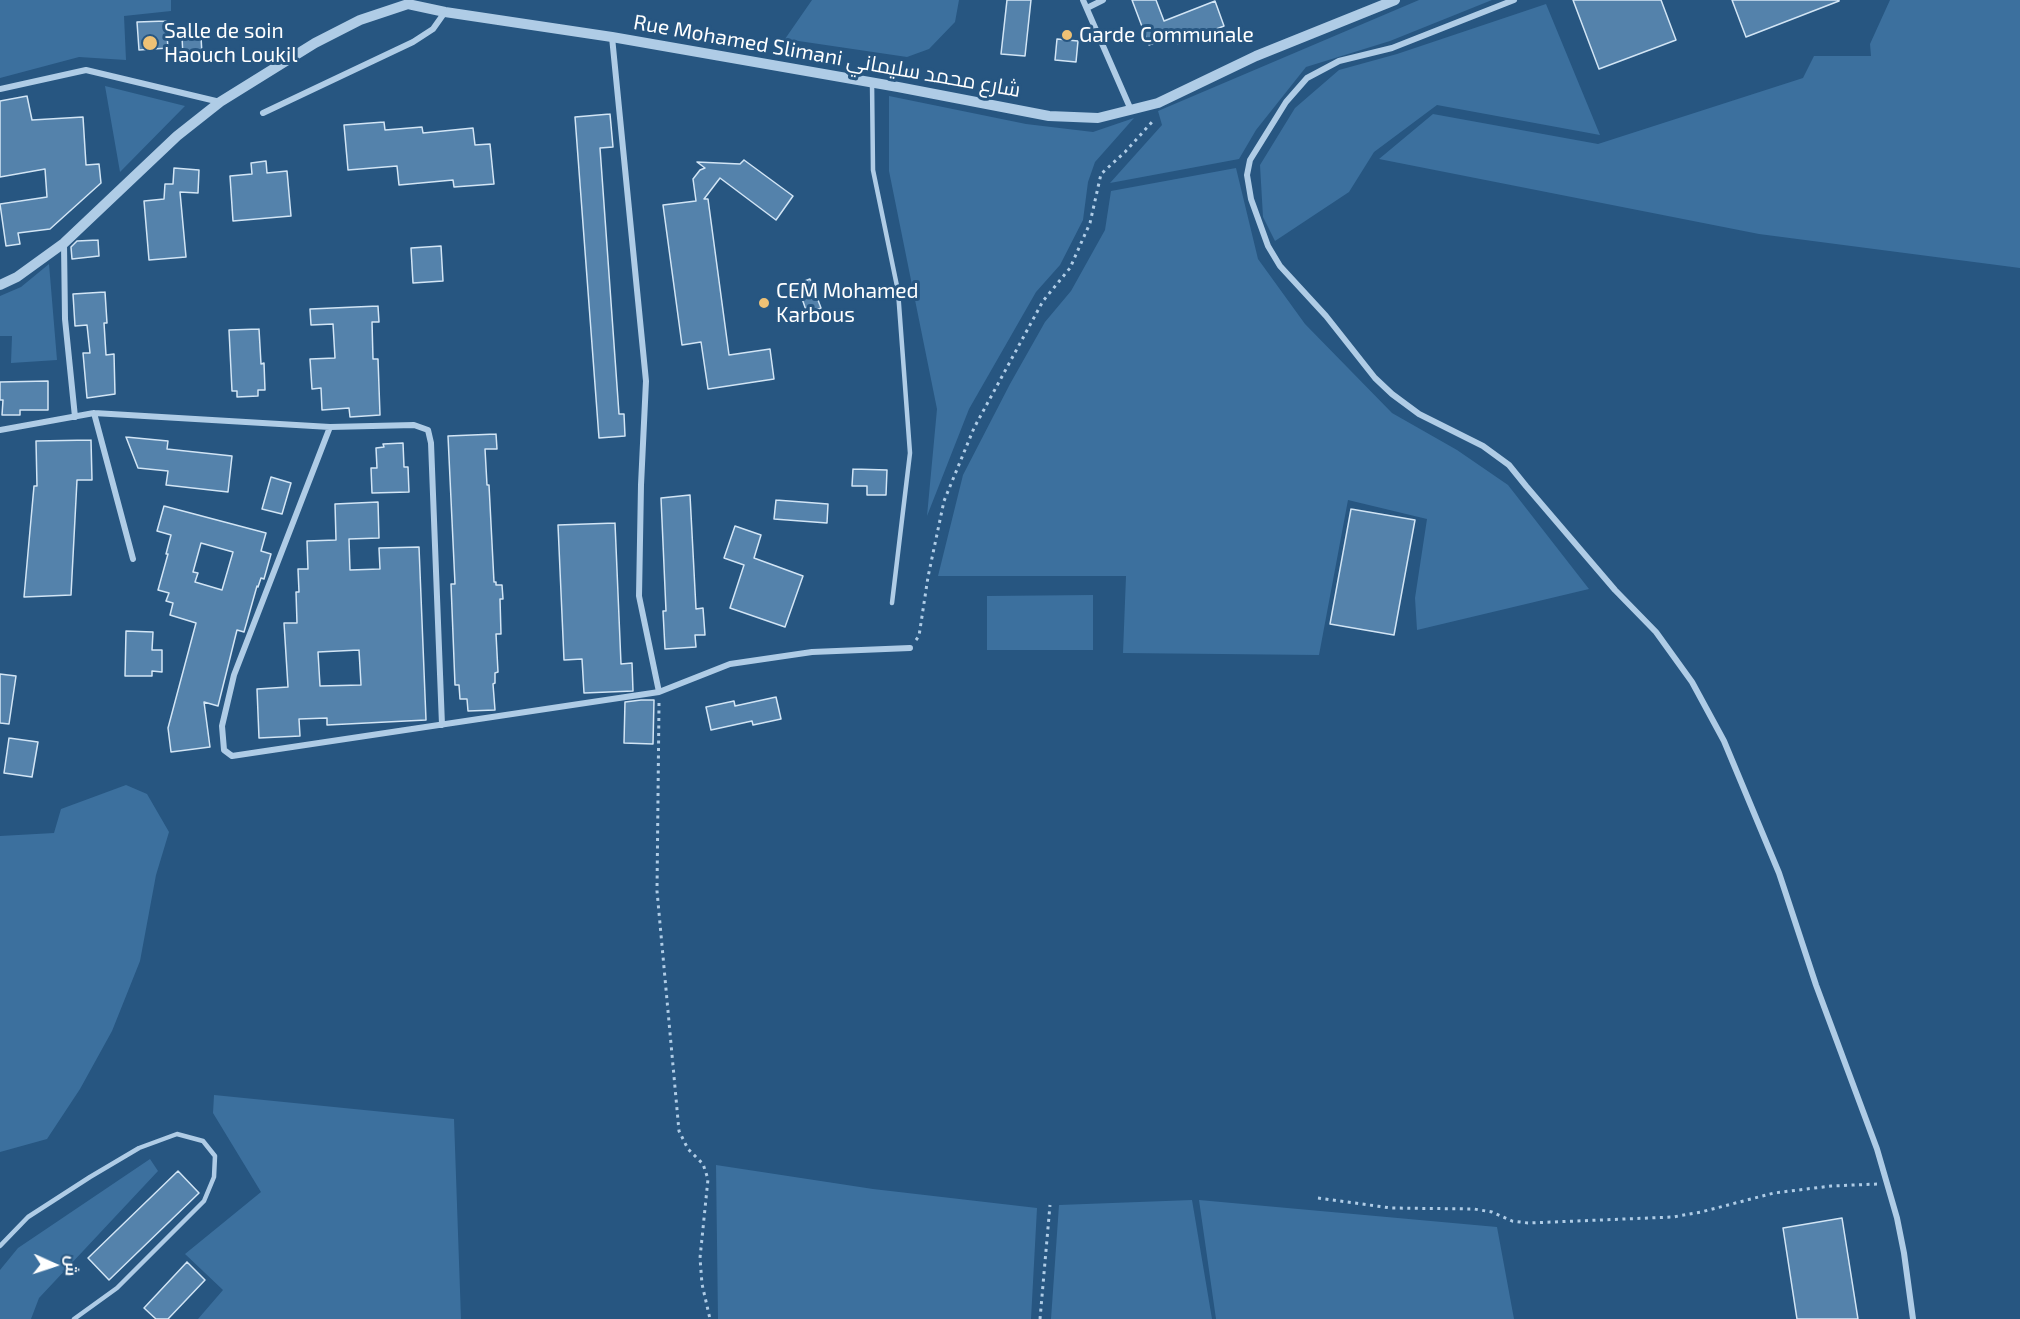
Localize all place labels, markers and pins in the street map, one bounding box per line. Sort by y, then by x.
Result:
place label: Salle de soin Haouch Loukil [164,18,297,68]
place label: Garde Communale [1079,22,1254,48]
marker: Garde Communale [1060,28,1074,42]
marker: Salle de soin Haouch Loukil [141,34,159,52]
place label: CEM Mohamed Karbous [776,278,919,328]
marker: CEM Mohamed Karbous [757,296,771,310]

